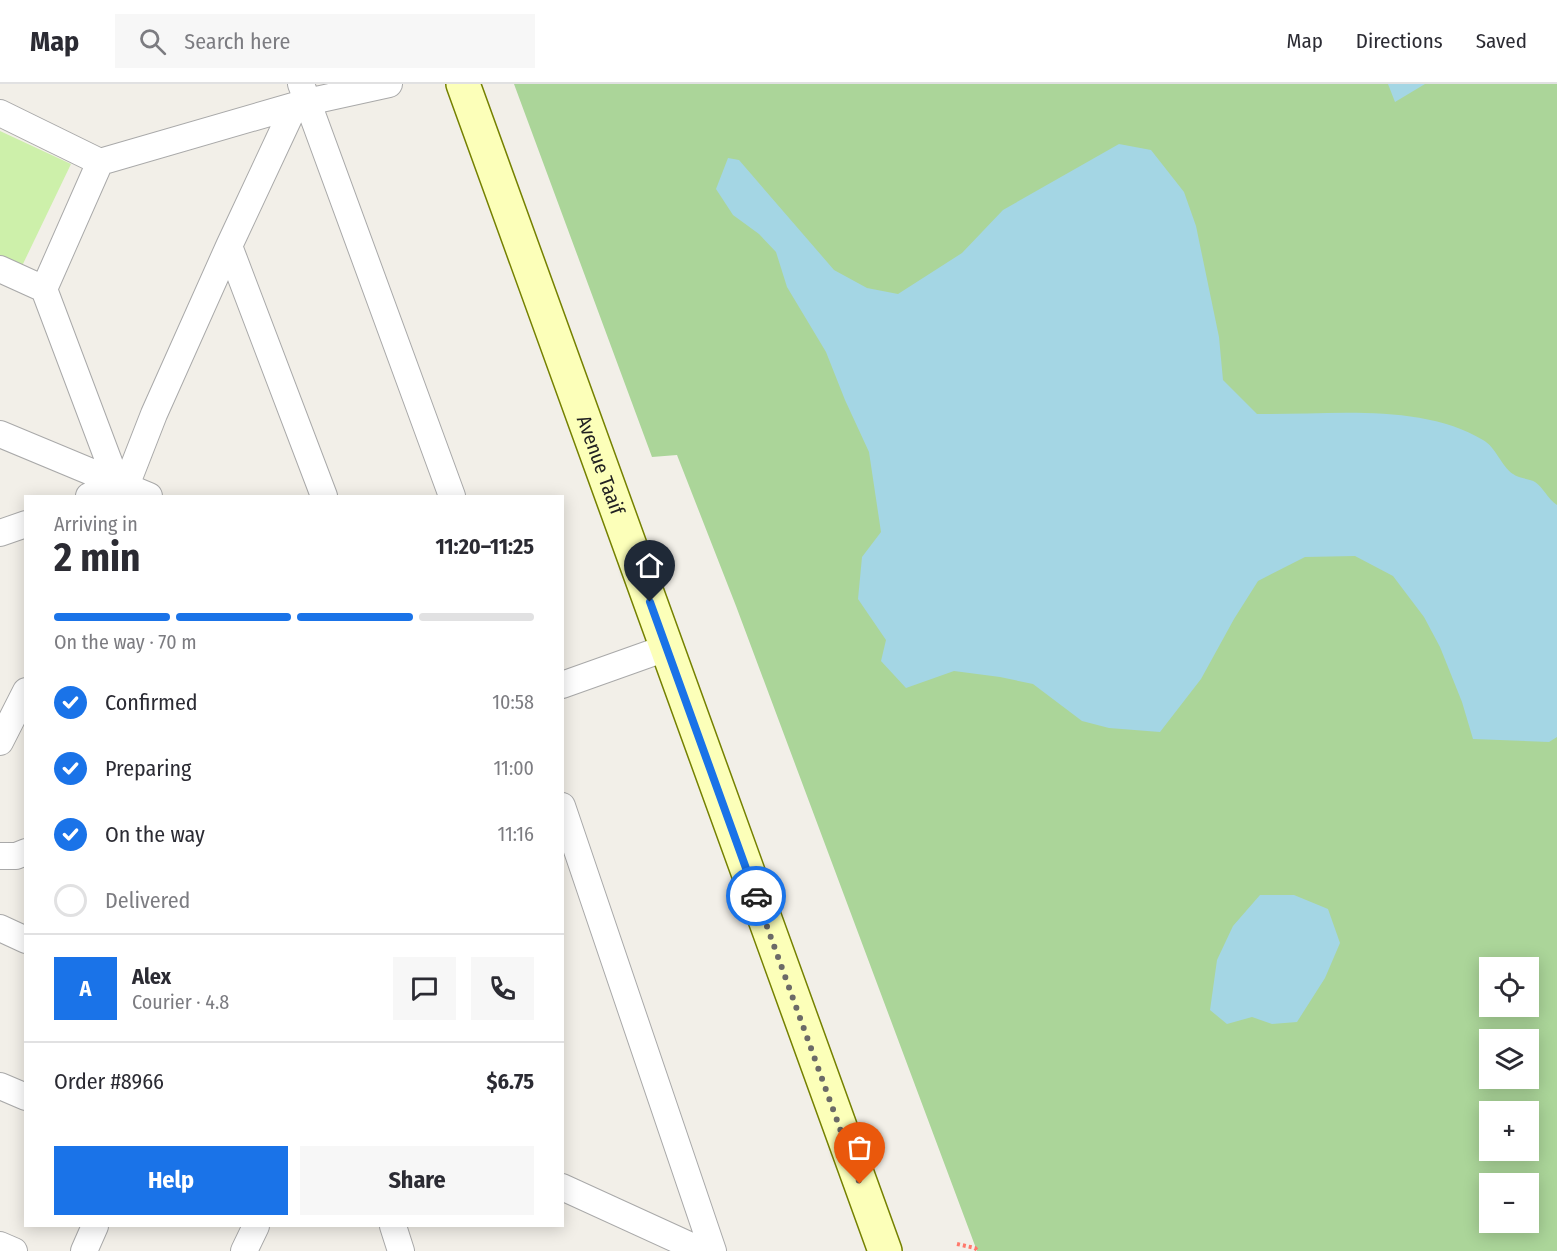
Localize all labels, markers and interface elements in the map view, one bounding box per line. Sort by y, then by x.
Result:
search box [115,14,535,68]
text: Map [30,25,79,58]
icon: search [136,25,169,58]
text: Search here [184,28,290,55]
text: Map [1286,28,1323,54]
text: Directions [1356,28,1443,54]
text: Saved [1476,28,1527,54]
street label: Avenue Taaif [572,412,630,520]
text: Arriving in [54,512,138,536]
text: 11:20–11:25 [435,533,534,560]
text: 2 min [54,535,140,581]
pin [624,540,675,602]
icon: home [633,549,666,582]
text: On the way · 70 m [54,630,197,654]
icon: check [54,686,87,719]
text: Confirmed [105,689,198,716]
text: 10:58 [492,690,534,714]
icon: check [54,752,87,785]
text: Preparing [105,755,191,782]
text: 11:00 [494,756,534,780]
icon: check [54,818,87,851]
text: On the way [105,821,205,848]
text: 11:16 [498,822,534,846]
courier [726,866,786,926]
icon: car [740,880,773,913]
text: Delivered [105,887,190,914]
button: chat [393,957,456,1020]
button: phone [471,957,534,1020]
map controls [1479,957,1539,1233]
button: locate [1479,957,1539,1017]
text: Alex [132,963,171,990]
text: A [80,975,91,1002]
text: Courier · 4.8 [132,990,229,1014]
button: layers [1479,1029,1539,1089]
text: Order #8966 [54,1068,164,1095]
text: $6.75 [487,1068,534,1095]
button: + [1479,1101,1539,1161]
pin [834,1122,885,1184]
icon: bag [843,1131,876,1164]
button: Help [54,1146,288,1215]
button: Share [300,1146,534,1215]
button: − [1479,1173,1539,1233]

